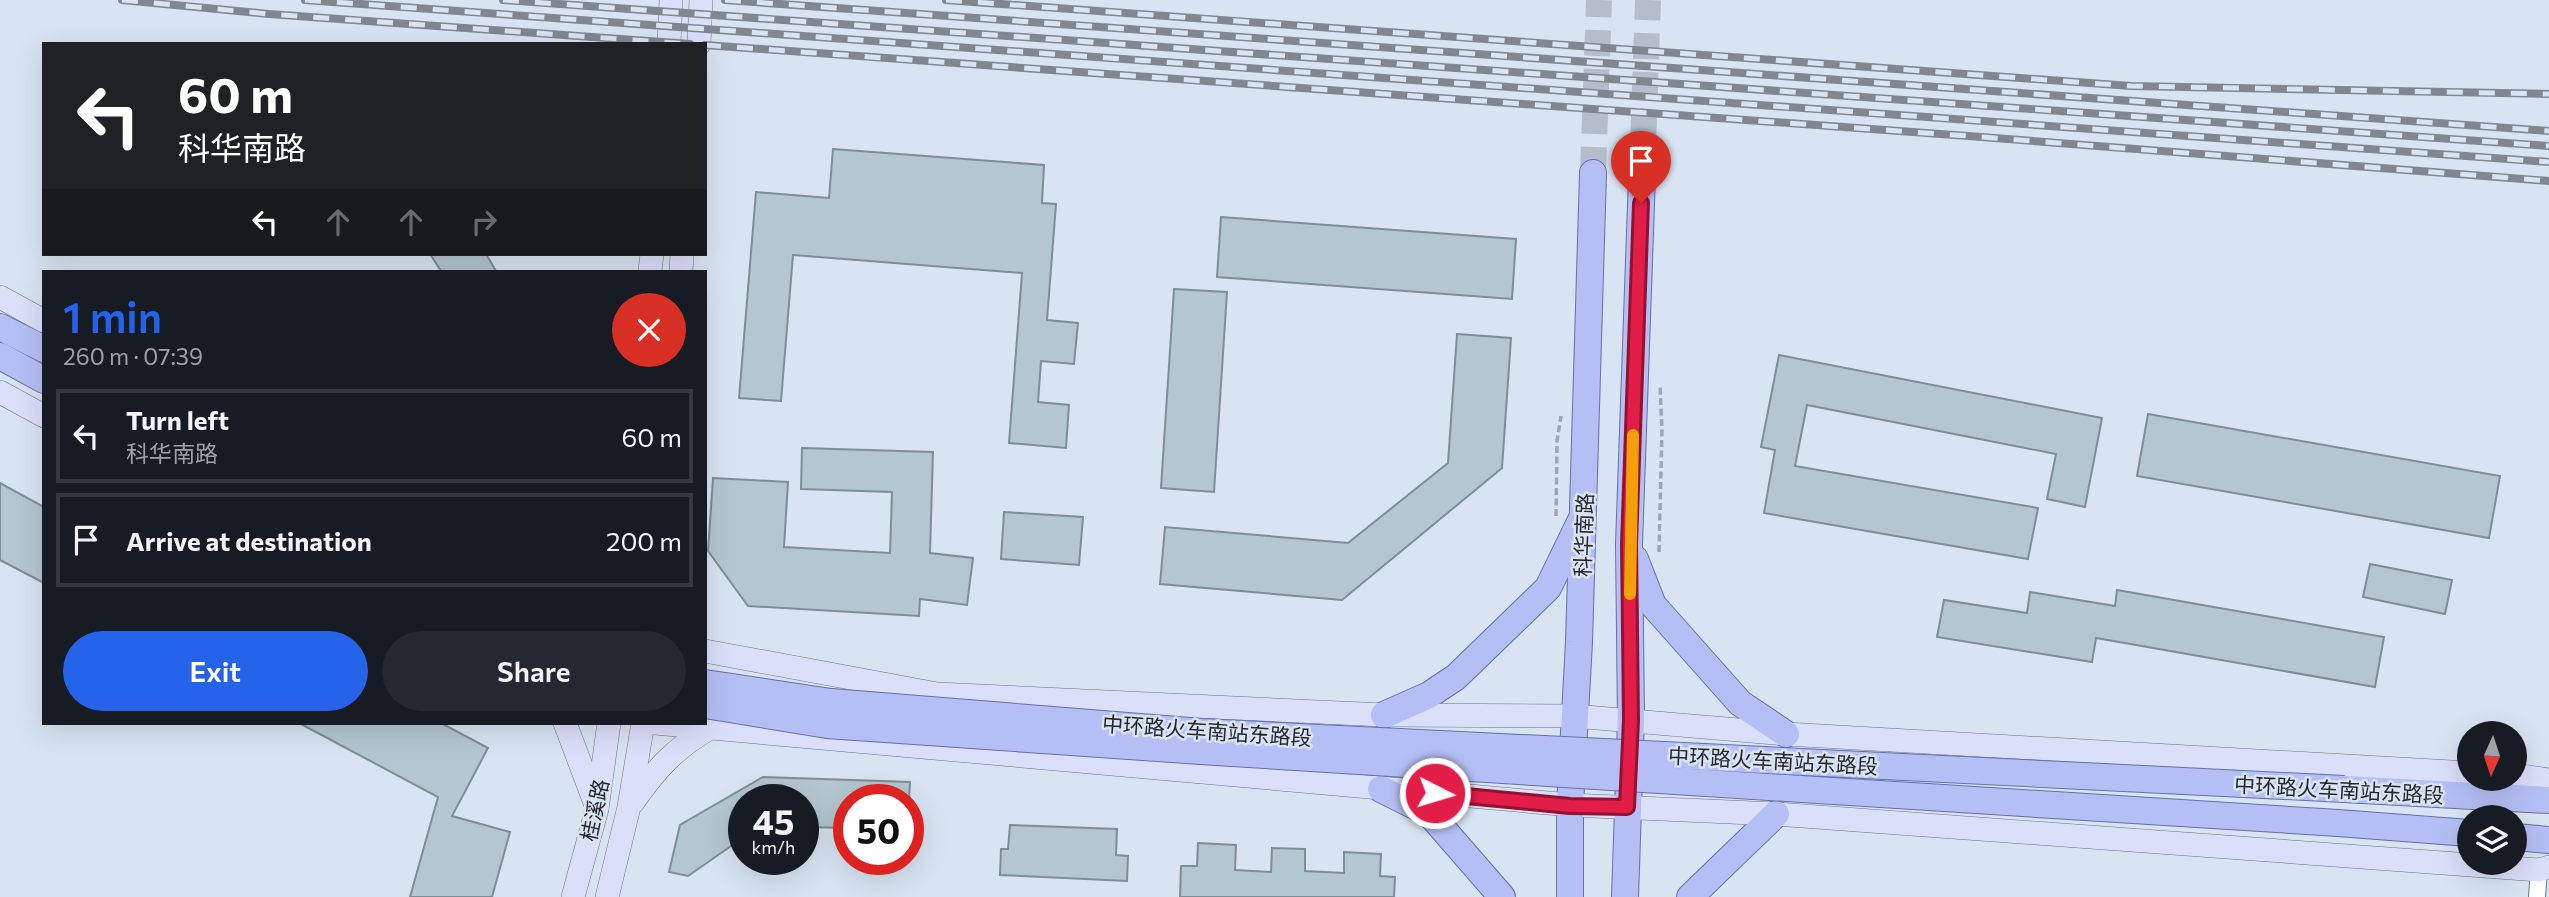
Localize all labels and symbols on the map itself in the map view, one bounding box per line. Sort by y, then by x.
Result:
pin [1611,131,1671,203]
street label: 科华南路 [1569,493,1597,577]
street label: 中环路火车南站东路段 [1101,710,1313,750]
north arrow [2457,721,2527,791]
street label: 中环路火车南站东路段 [1667,742,1879,778]
position arrow [1398,756,1472,830]
street label: 中环路火车南站东路段 [2233,771,2445,807]
street label: 桂溪路 [575,777,613,843]
speed limit sign: 50 [833,784,924,875]

